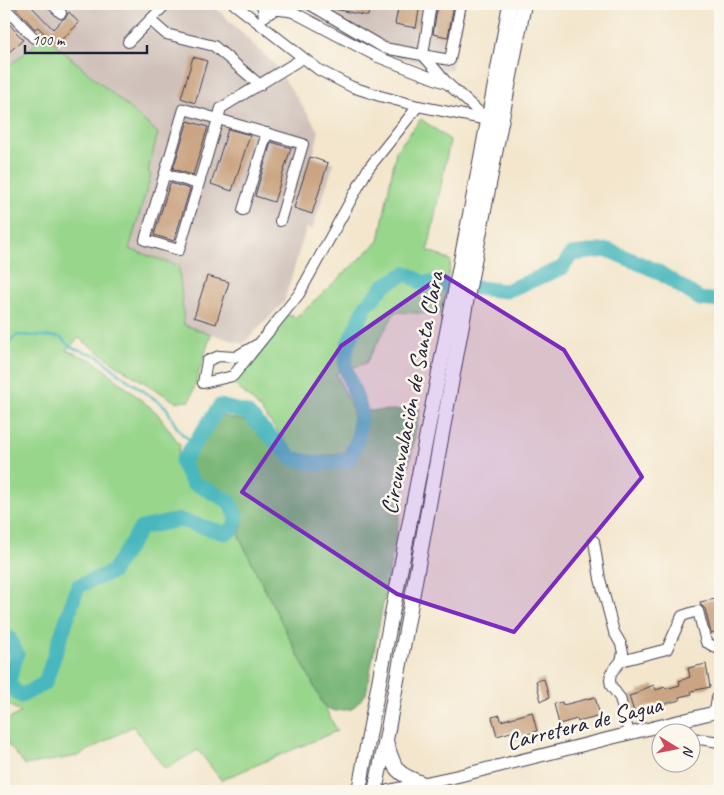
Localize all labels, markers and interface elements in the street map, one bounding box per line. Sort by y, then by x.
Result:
scale bar [25,22,148,54]
text: 100 m [32,31,66,50]
street label: Circunvalación de Santa Clara [374,268,451,517]
street label: Carretera de Sagua [503,689,666,757]
north arrow [652,722,702,772]
text: N [679,744,697,758]

